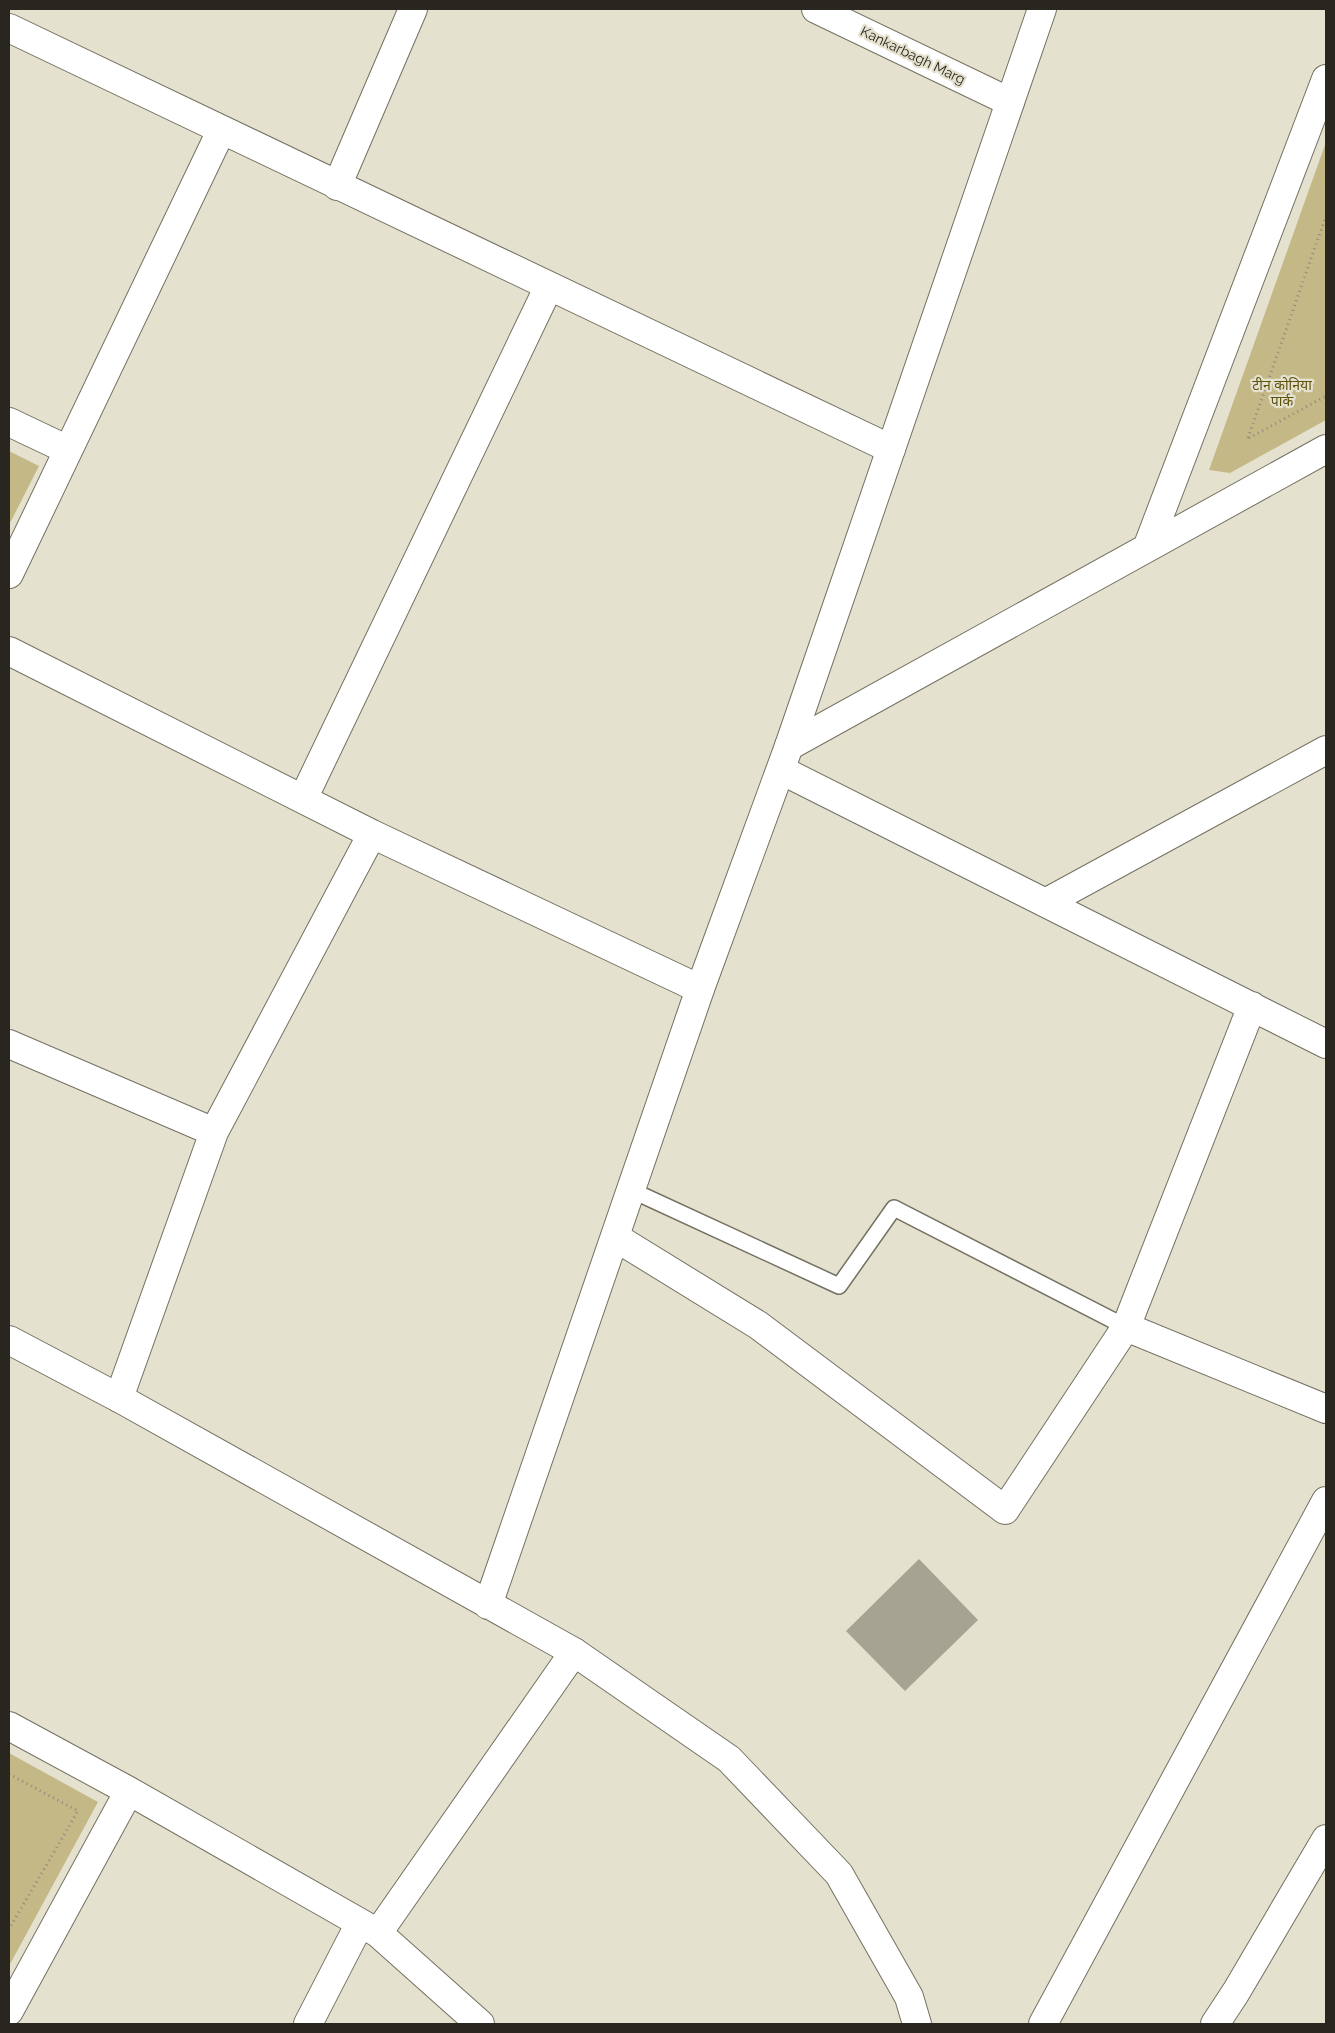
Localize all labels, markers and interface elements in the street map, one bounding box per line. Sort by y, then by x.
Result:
street label: Kankarbagh Marg [858,23,968,87]
park label: टीन कोनिया पार्क [1252,377,1312,409]

